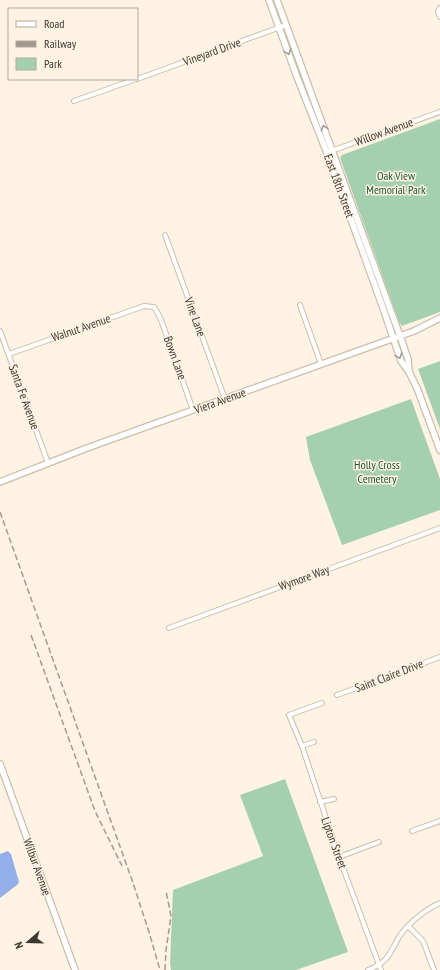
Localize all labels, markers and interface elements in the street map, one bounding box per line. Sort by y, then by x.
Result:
legend [8,8,138,80]
text: Road [44,16,64,31]
street label: Vineyard Drive [180,34,243,69]
text: Railway [44,36,77,51]
one-way arrow [284,49,292,56]
text: Park [44,56,62,71]
street label: Willow Avenue [353,114,415,149]
one-way arrow [321,124,329,131]
street label: East 18th Street [321,152,358,220]
park label: Oak View Memorial Park [366,168,426,197]
street label: Vine Lane [181,294,210,339]
street label: Walnut Avenue [49,310,112,345]
street label: Bown Lane [161,334,190,382]
one-way arrow [395,352,403,359]
street label: Santa Fe Avenue [6,362,43,432]
street label: Viera Avenue [191,384,248,417]
park label: Holly Cross Cemetery [354,457,400,486]
street label: Wymore Way [276,561,332,594]
street label: Saint Claire Drive [353,656,425,695]
street label: Lipton Street [318,815,351,871]
street label: Wilbur Avenue [20,836,55,897]
north arrow [8,922,48,962]
text: N [11,940,26,951]

